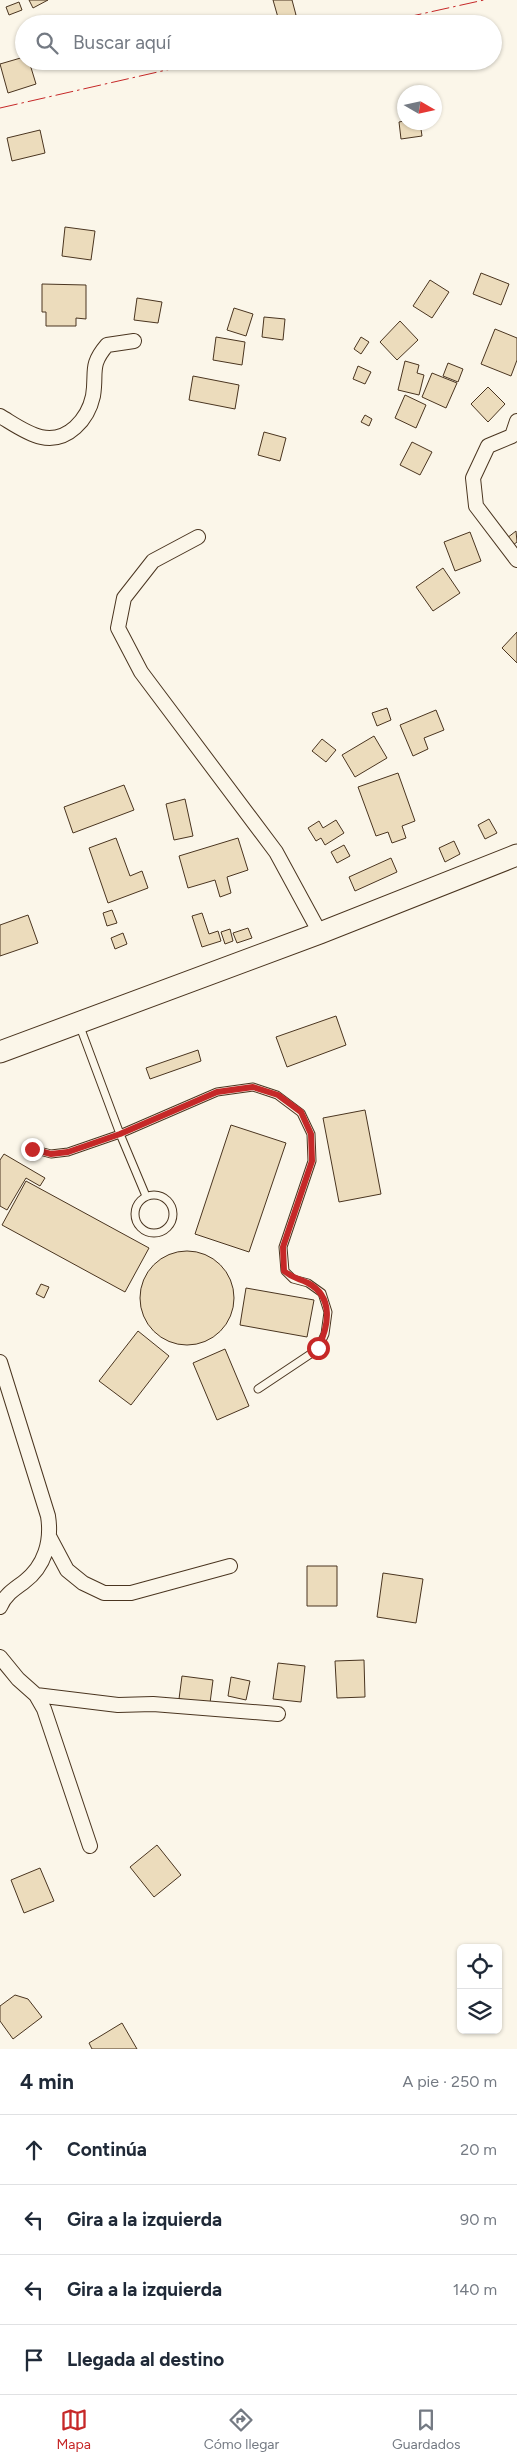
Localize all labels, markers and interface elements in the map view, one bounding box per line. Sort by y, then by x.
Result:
search box [15,15,502,70]
icon: search [33,29,61,57]
text: Buscar aquí [73,31,171,54]
north arrow [397,85,442,130]
route end [21,1138,44,1161]
route start [307,1337,330,1360]
map controls [457,1944,502,2034]
button: locate [457,1944,502,1989]
button: layers [457,1989,502,2034]
text: 4 min [20,2069,74,2094]
text: A pie · 250 m [402,2072,497,2091]
icon: ahead [20,2136,48,2164]
text: Continúa [67,2138,147,2161]
text: 20 m [460,2140,497,2159]
icon: left [20,2206,48,2234]
text: Gira a la izquierda [67,2208,222,2231]
text: 90 m [460,2210,497,2229]
icon: left [20,2276,48,2304]
text: Gira a la izquierda [67,2278,222,2301]
text: 140 m [453,2280,497,2299]
icon: arrive [20,2346,48,2374]
text: Llegada al destino [67,2348,224,2371]
tab: Mapa [56,2406,91,2453]
tab: Cómo llegar [204,2406,279,2453]
tab: Guardados [392,2406,461,2453]

